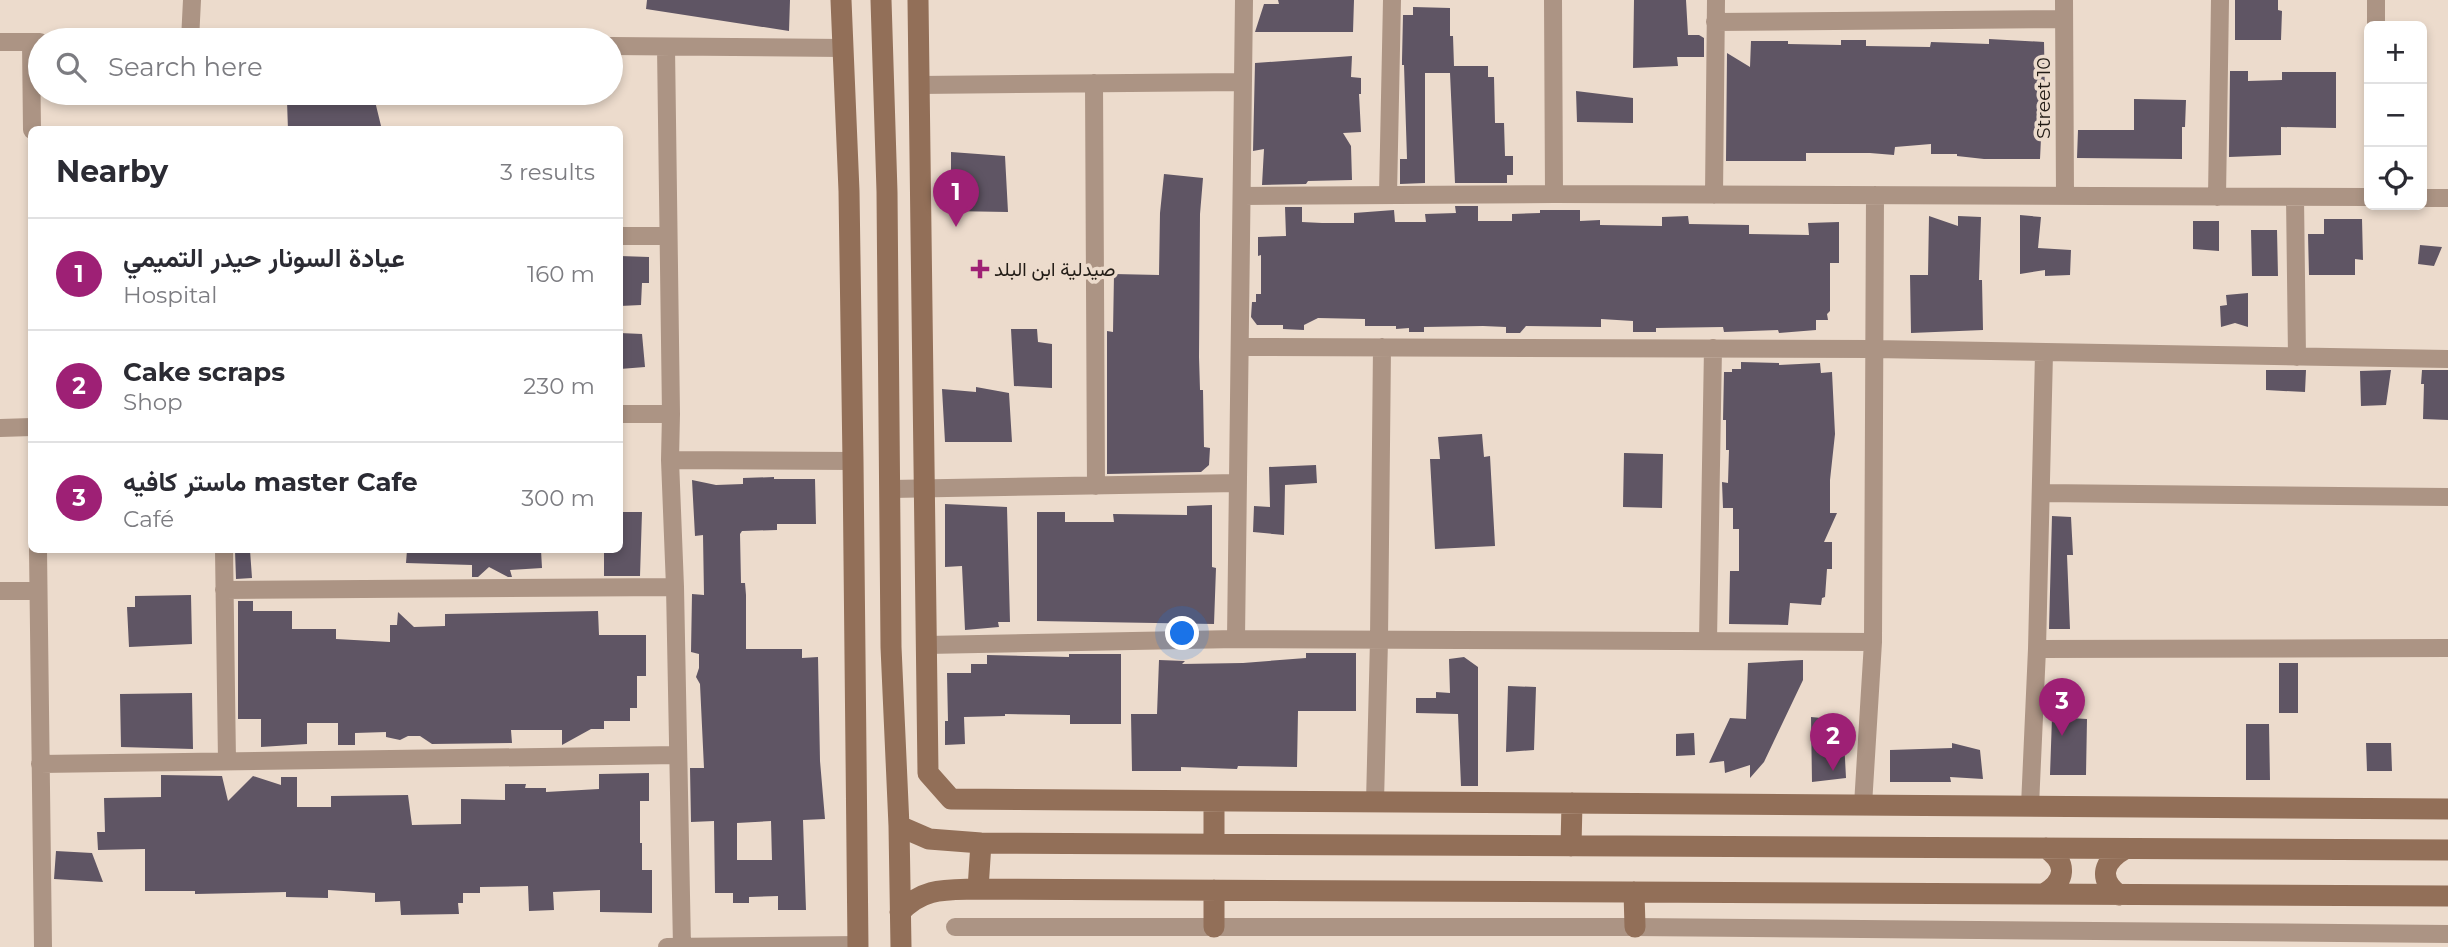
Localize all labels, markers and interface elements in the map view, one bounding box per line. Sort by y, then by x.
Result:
map controls [2364,21,2427,210]
button: + [2364,21,2427,84]
search box [28,28,623,105]
icon: search [52,48,90,86]
text: Search here [108,51,263,83]
street label: Street 10 [2032,57,2055,139]
button: − [2364,84,2427,147]
button: locate [2364,147,2427,210]
text: Nearby [56,153,168,190]
text: 3 results [500,158,595,186]
pin: 1 [933,169,979,227]
text: عيادة السونار حيدر التميمي [123,242,405,274]
place label: صيدلية ابن البلد [994,258,1115,281]
text: 1 [74,260,84,288]
text: 160 m [527,260,595,288]
marker: صيدلية ابن البلد [972,261,988,277]
text: Hospital [123,281,218,309]
text: Cake scraps [123,356,285,388]
text: 2 [72,372,86,400]
text: 230 m [523,372,595,400]
text: Shop [123,388,183,416]
text: ماستر كافيه master Cafe [123,466,418,498]
text: 3 [72,484,86,512]
text: 300 m [521,484,595,512]
text: Café [123,505,174,533]
your location [1165,616,1199,650]
pin: 3 [2039,678,2085,736]
pin: 2 [1810,713,1856,771]

